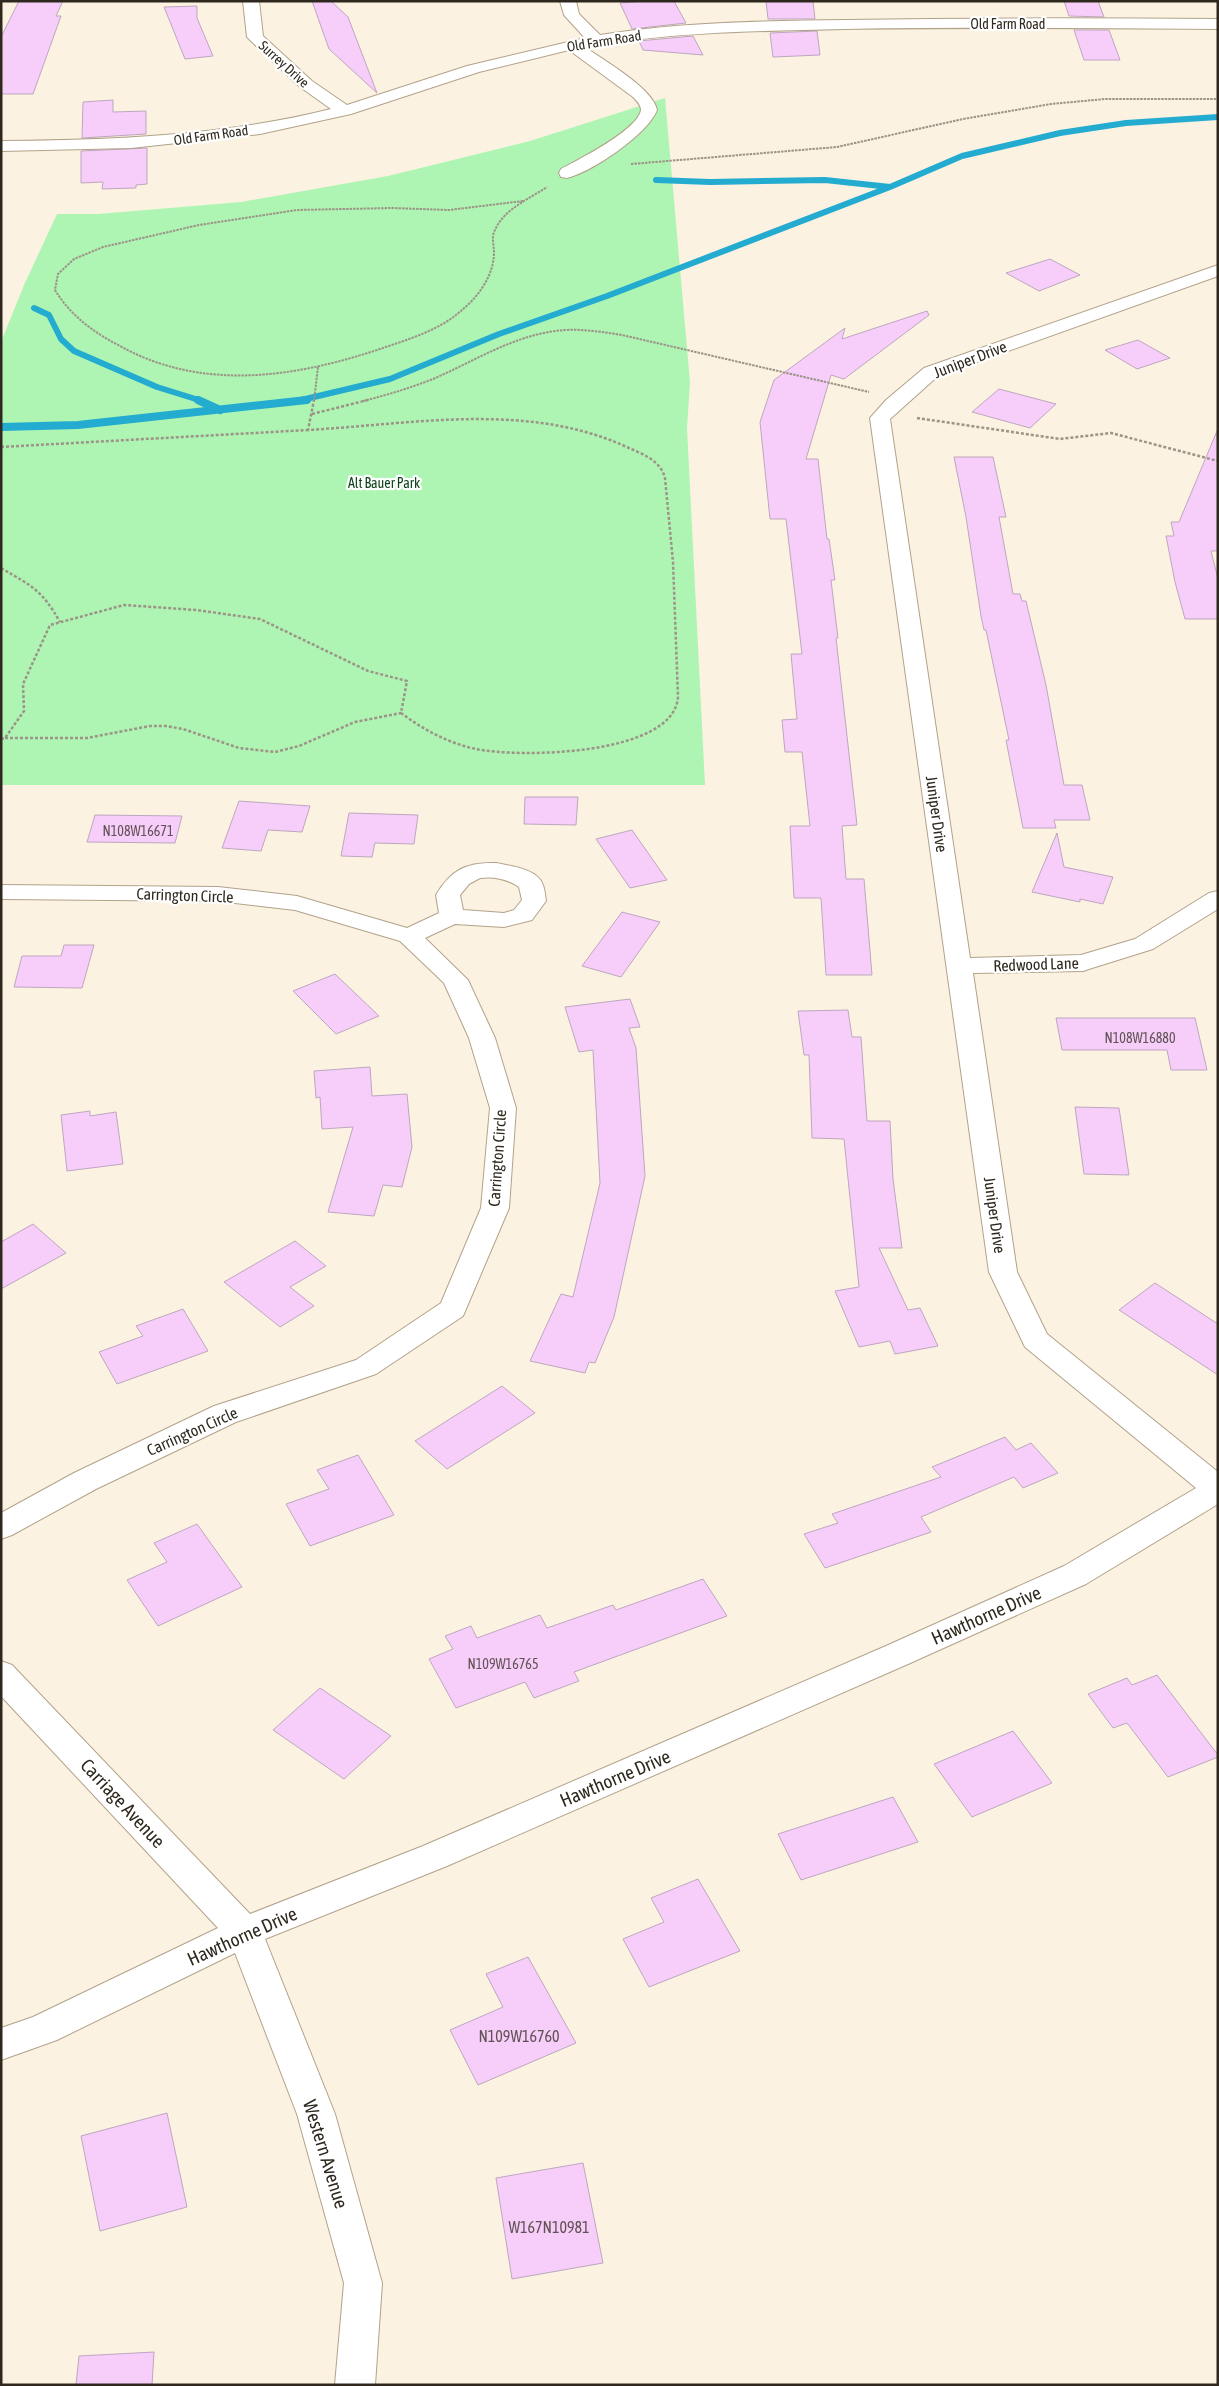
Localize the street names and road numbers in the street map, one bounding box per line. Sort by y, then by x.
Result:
street label: Old Farm Road [970,16,1046,32]
street label: Old Farm Road [566,27,642,55]
street label: Surrey Drive [256,37,312,91]
street label: Old Farm Road [173,122,249,148]
street label: Juniper Drive [931,337,1010,382]
street label: Juniper Drive [922,775,951,854]
street label: Carrington Circle [136,884,234,907]
street label: Redwood Lane [993,954,1079,974]
street label: Carrington Circle [485,1109,510,1207]
street label: Juniper Drive [980,1176,1009,1255]
street label: Carrington Circle [144,1403,240,1460]
street label: Hawthorne Drive [928,1581,1044,1649]
street label: Hawthorne Drive [557,1745,673,1811]
street label: Carriage Avenue [76,1754,170,1852]
street label: Hawthorne Drive [184,1902,300,1970]
street label: Western Avenue [299,2097,353,2211]

